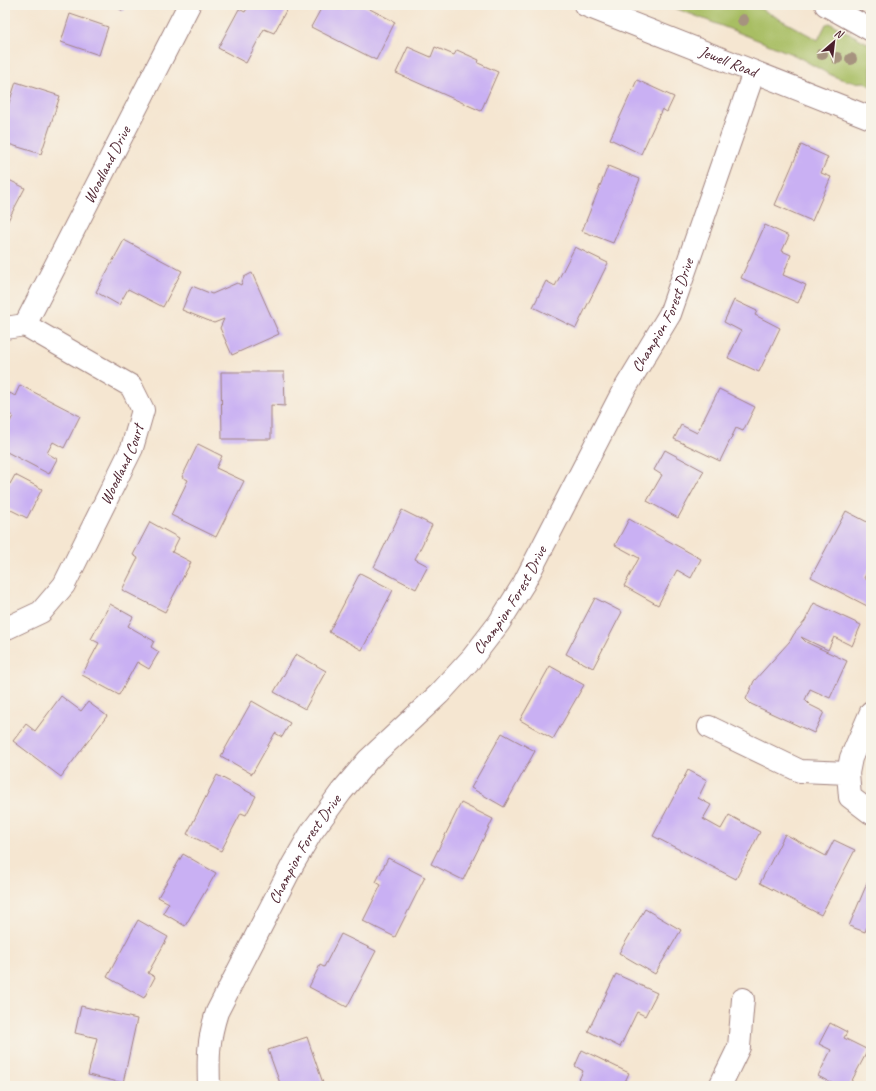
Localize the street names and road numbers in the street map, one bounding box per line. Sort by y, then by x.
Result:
street label: Jewell Road [696,41,762,83]
street label: Woodland Drive [79,121,136,207]
street label: Champion Forest Drive [627,254,699,376]
street label: Woodland Court [95,420,149,508]
street label: Champion Forest Drive [469,541,552,658]
street label: Champion Forest Drive [264,789,347,907]

